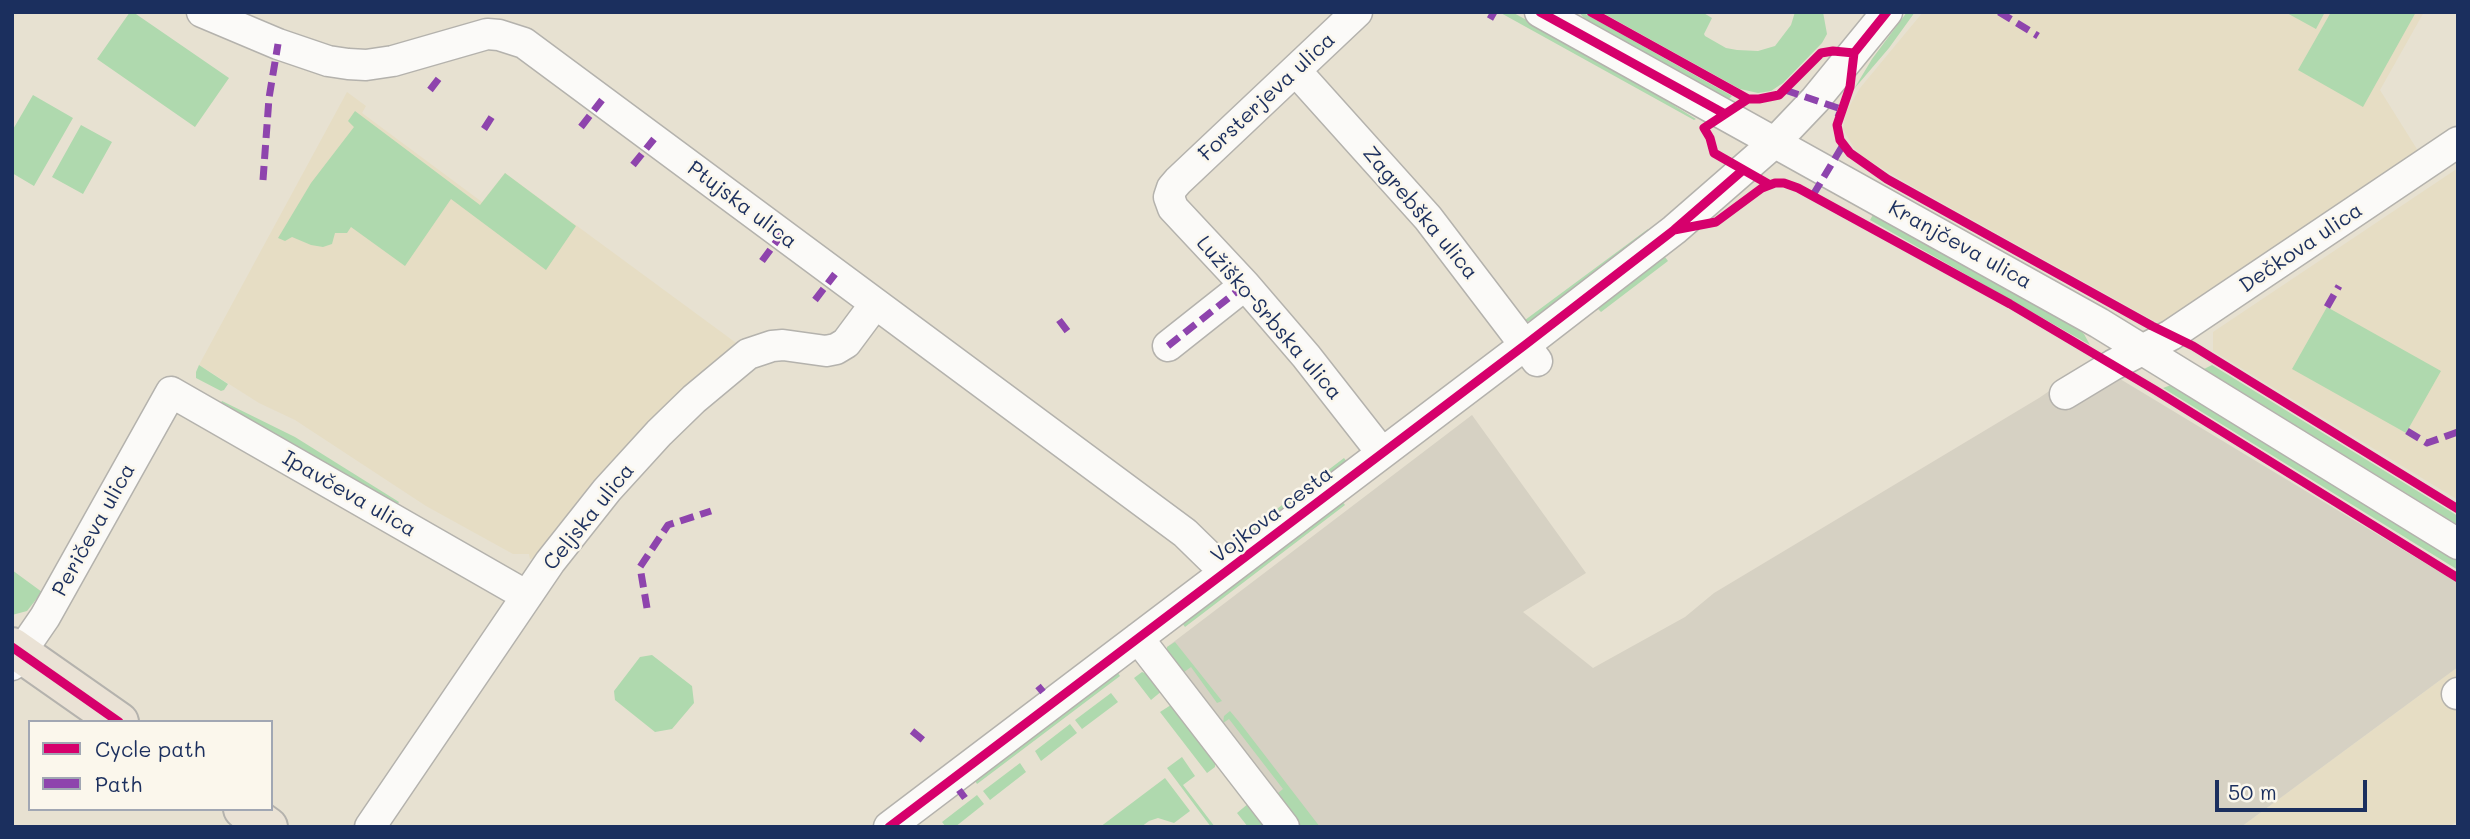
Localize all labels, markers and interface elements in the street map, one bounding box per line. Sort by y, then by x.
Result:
street label: Forsterjeva ulica [1194,27,1340,167]
street label: Zagrebška ulica [1357,141,1483,285]
street label: Ptujska ulica [682,156,802,254]
street label: Kranjčeva ulica [1884,195,2036,295]
street label: Dečkova ulica [2235,198,2367,298]
street label: Lužiško-Srbska ulica [1191,231,1347,405]
street label: Ipavčeva ulica [278,445,420,543]
street label: Peričeva ulica [47,459,141,601]
street label: Celjska ulica [538,459,640,575]
street label: Vojkova cesta [1206,461,1338,569]
legend [28,720,273,811]
text: Cycle path [95,735,205,762]
scale bar [2218,766,2370,810]
text: Path [95,770,142,797]
text: 50 m [2228,778,2277,805]

